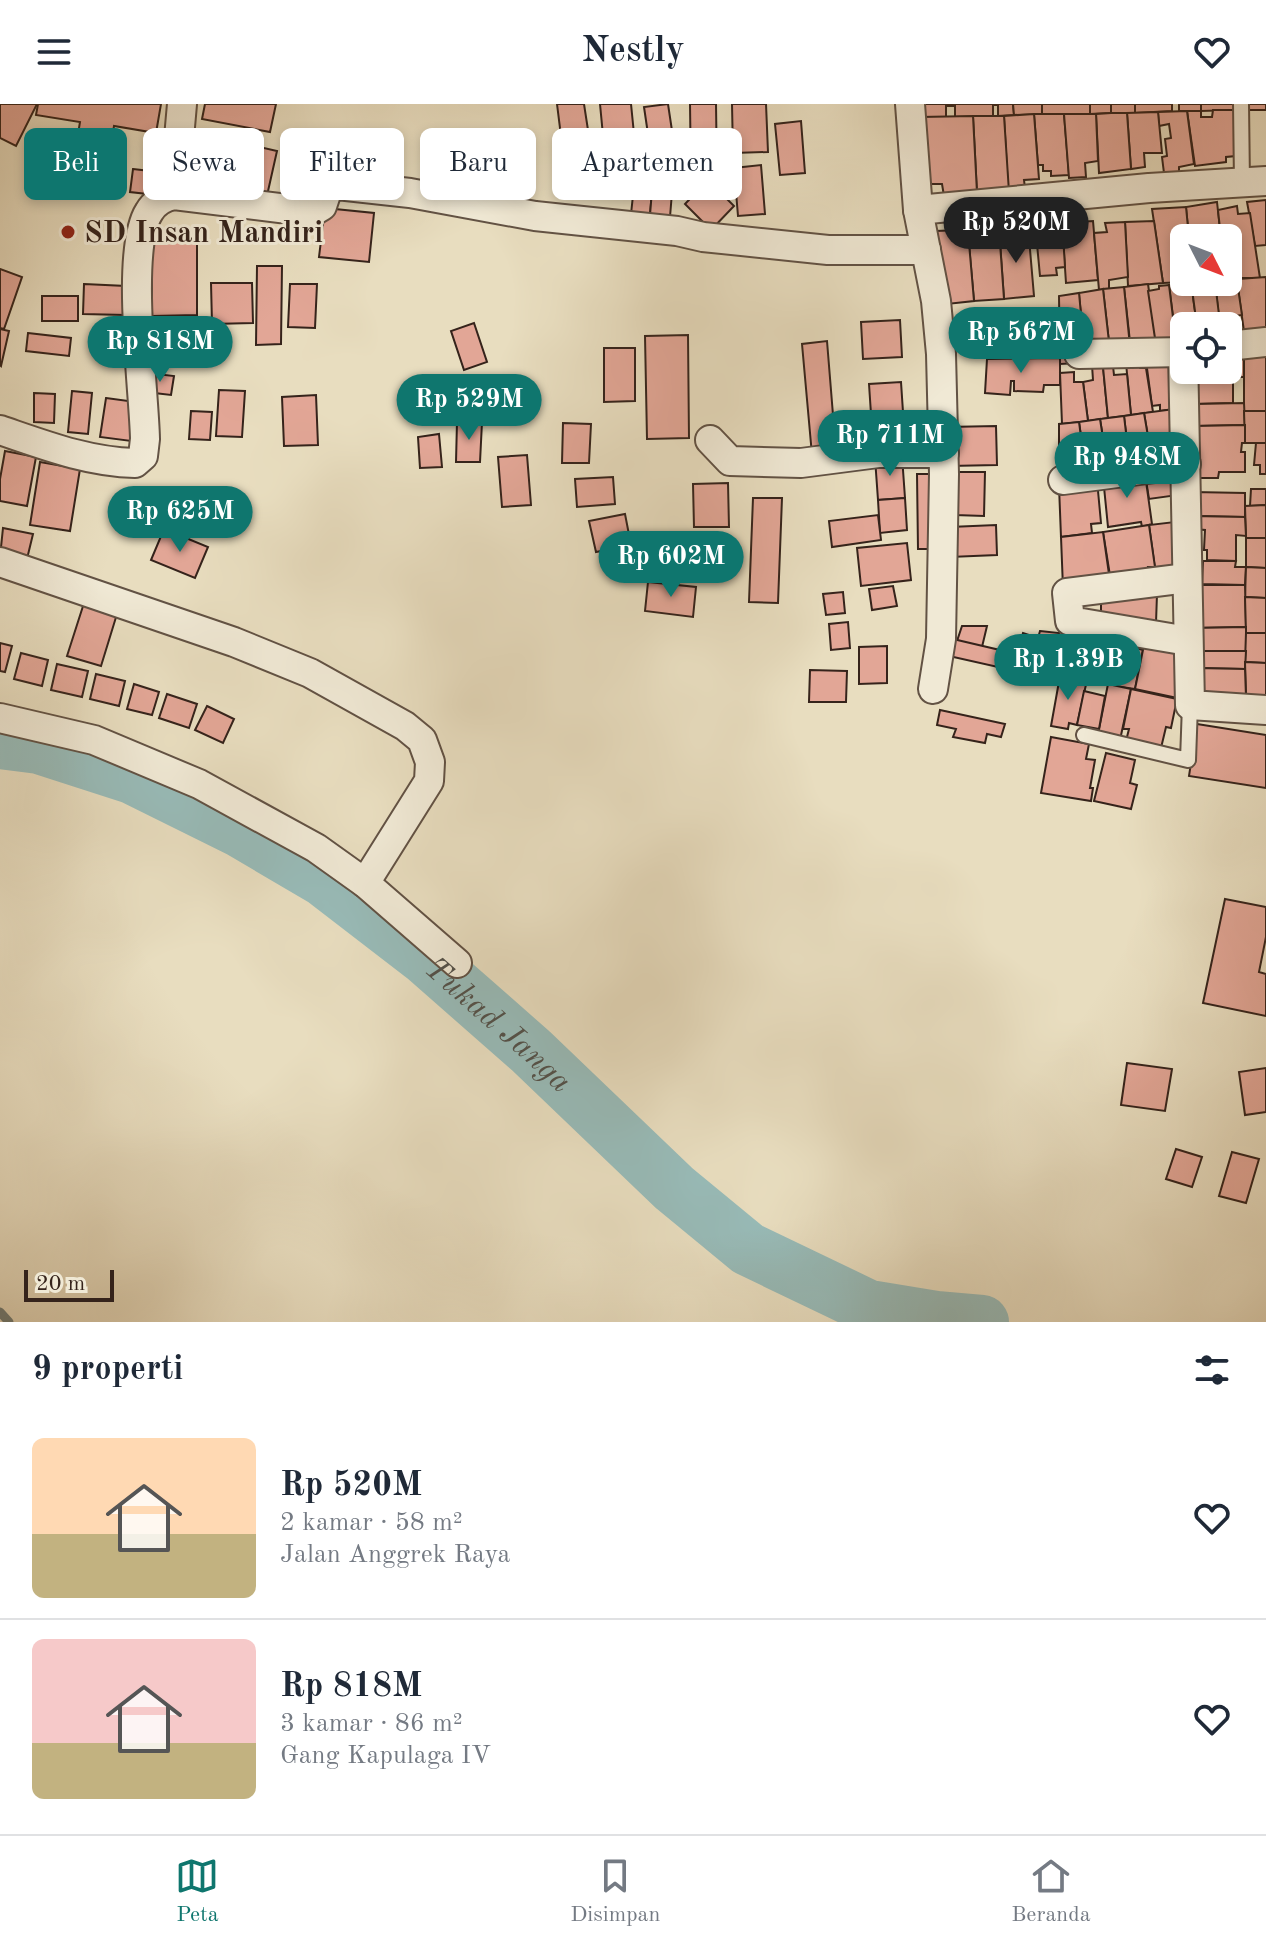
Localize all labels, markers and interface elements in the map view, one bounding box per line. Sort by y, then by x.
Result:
icon: menu [32,30,76,74]
icon: heart [1190,30,1234,74]
text: Nestly [581,34,685,70]
chip: Beli [24,128,127,200]
chip: Sewa [143,128,264,200]
chip: Filter [280,128,404,200]
chip: Baru [420,128,536,200]
chip: Apartemen [552,128,742,200]
pin: Rp 520M [942,197,1090,265]
text: Rp 520M [962,210,1070,236]
place label: SD Insan Mandiri [84,219,323,249]
marker: SD Insan Mandiri [59,223,77,241]
north arrow [1170,224,1242,296]
map controls [1170,224,1242,384]
pin: Rp 567M [947,307,1095,375]
button: locate [1170,312,1242,384]
pin: Rp 818M [86,316,234,384]
text: Rp 567M [967,320,1075,346]
text: Rp 818M [106,329,214,355]
pin: Rp 529M [395,374,543,442]
text: Rp 529M [415,387,523,413]
pin: Rp 711M [816,410,964,478]
text: Rp 711M [836,423,944,449]
pin: Rp 948M [1053,432,1201,500]
text: Rp 948M [1073,445,1181,471]
pin: Rp 625M [106,486,254,554]
text: Rp 625M [126,499,234,525]
pin: Rp 602M [597,531,745,599]
text: Rp 602M [617,544,725,570]
pin: Rp 1.39B [985,634,1151,702]
text: Rp 1.39B [1012,647,1124,673]
water label: Tukad Janga [418,953,576,1100]
scale bar [24,1266,114,1302]
text: 20 m [36,1273,85,1295]
icon: filters [1190,1348,1234,1392]
text: 9 properti [32,1353,183,1387]
text: Rp 520M [280,1469,422,1503]
icon: home [96,1470,192,1566]
icon: heart [1190,1496,1234,1540]
text: 2 kamar · 58 m² [280,1510,463,1536]
text: Jalan Anggrek Raya [280,1542,510,1568]
text: Rp 818M [280,1670,422,1704]
icon: home [96,1671,192,1767]
icon: heart [1190,1697,1234,1741]
text: 3 kamar · 86 m² [280,1711,463,1737]
text: Gang Kapulaga IV [280,1743,491,1769]
tab: Peta [175,1854,219,1929]
tab: Disimpan [570,1854,660,1929]
tab: Beranda [1011,1854,1091,1929]

